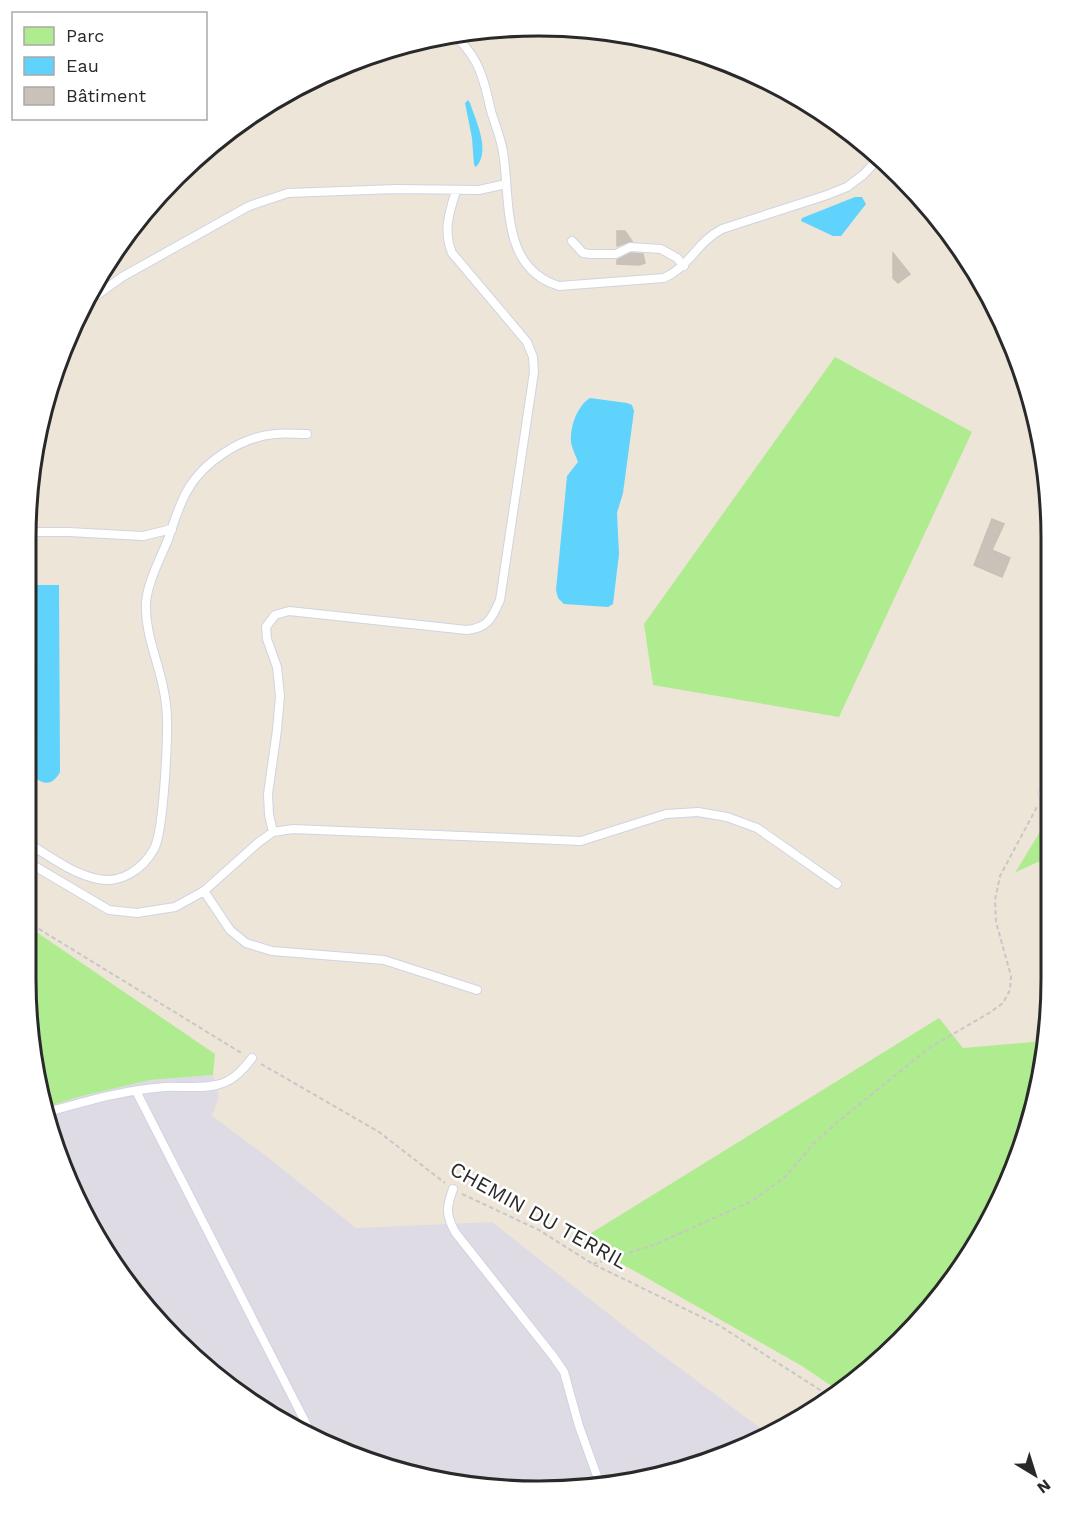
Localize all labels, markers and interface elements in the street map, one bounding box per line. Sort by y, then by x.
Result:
legend [12,12,207,120]
text: Parc [66,25,104,46]
text: Eau [66,55,99,76]
text: Bâtiment [66,85,146,106]
street label: CHEMIN DU TERRIL [446,1156,632,1274]
north arrow [1005,1445,1065,1505]
text: N [1033,1475,1054,1498]

